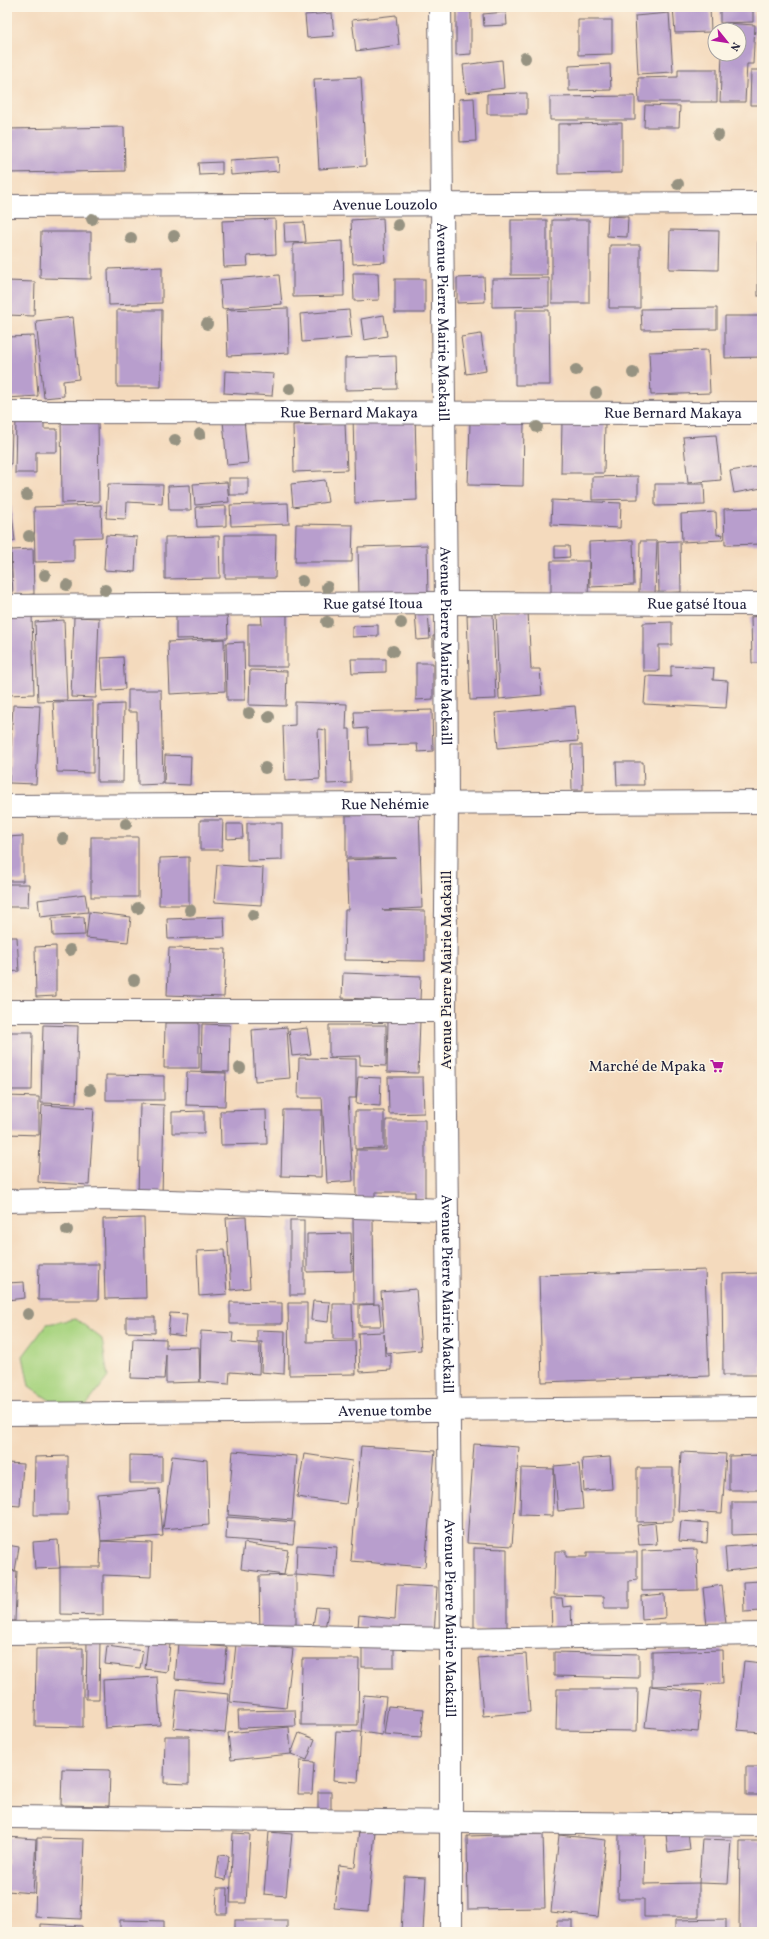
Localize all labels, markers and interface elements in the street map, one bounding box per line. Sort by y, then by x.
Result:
north arrow [707,22,747,62]
text: N [726,39,743,53]
street label: Avenue Louzolo [333,195,437,217]
street label: Avenue Pierre Mairie Mackaill [430,222,453,422]
street label: Rue Bernard Makaya [280,403,418,425]
street label: Rue Bernard Makaya [604,404,742,425]
street label: Avenue Pierre Mairie Mackaill [433,546,456,746]
street label: Rue gatsé Itoua [323,594,423,616]
street label: Rue gatsé Itoua [647,595,747,616]
street label: Rue Nehémie [341,795,429,816]
street label: Avenue Pierre Mairie Mackaill [437,871,458,1069]
place label: Marché de Mpaka [589,1057,706,1078]
supermarket icon: Marché de Mpaka [709,1058,725,1074]
street label: Avenue Pierre Mairie Mackaill [435,1194,458,1394]
street label: Avenue tombe [338,1401,432,1423]
street label: Avenue Pierre Mairie Mackaill [438,1518,460,1718]

